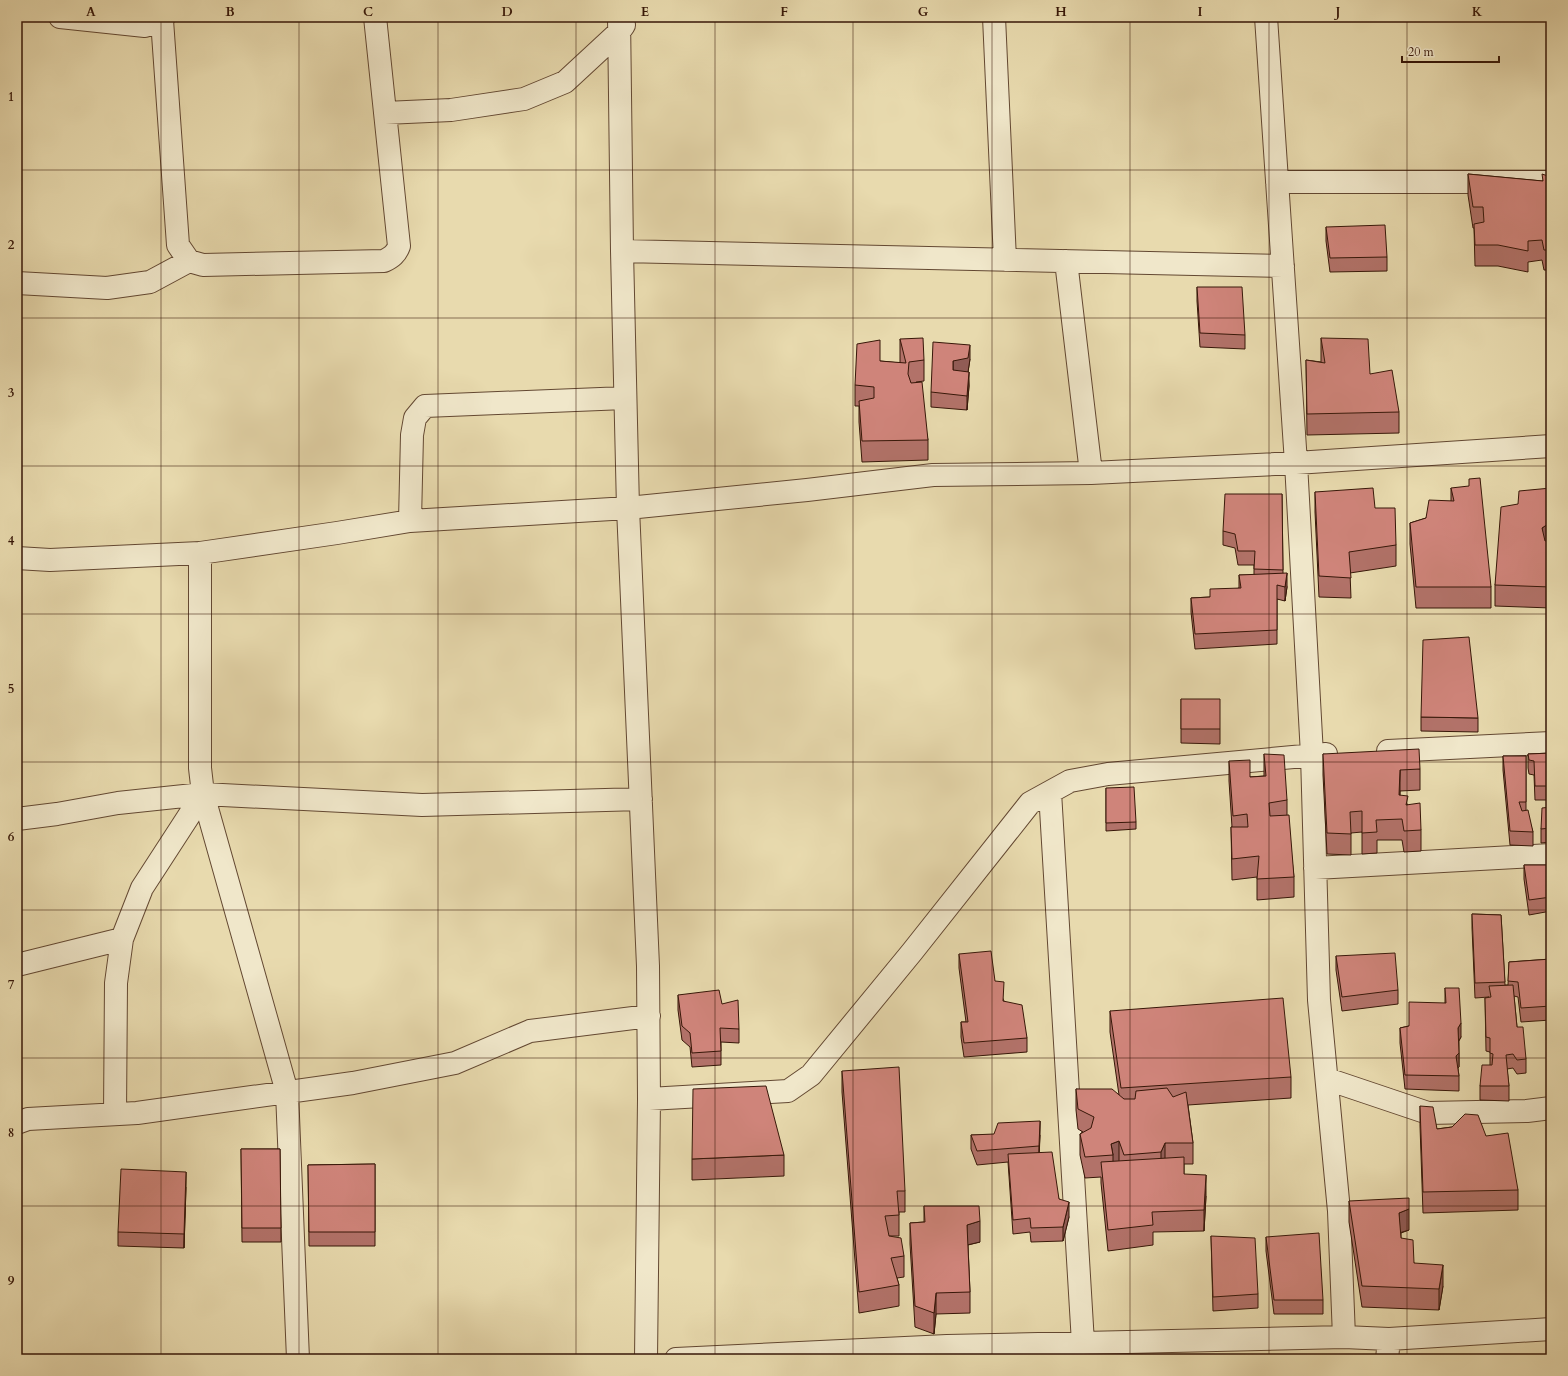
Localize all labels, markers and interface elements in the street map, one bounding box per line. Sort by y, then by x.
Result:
text: A [86,3,96,21]
text: B [225,3,235,21]
text: C [363,3,373,21]
text: D [501,3,513,21]
text: E [641,3,649,21]
text: F [780,3,788,21]
text: G [918,3,929,21]
text: H [1055,3,1067,21]
text: I [1197,3,1203,21]
text: J [1334,3,1341,21]
text: K [1472,3,1483,21]
scale bar [1402,38,1499,64]
text: 20 m [1408,44,1435,60]
text: 1 [8,88,14,106]
text: 2 [8,236,15,254]
text: 3 [8,384,15,402]
text: 4 [8,532,15,550]
text: 5 [8,680,14,698]
text: 6 [8,828,15,846]
text: 7 [8,976,15,994]
text: 8 [8,1124,14,1142]
text: 9 [8,1272,15,1290]

